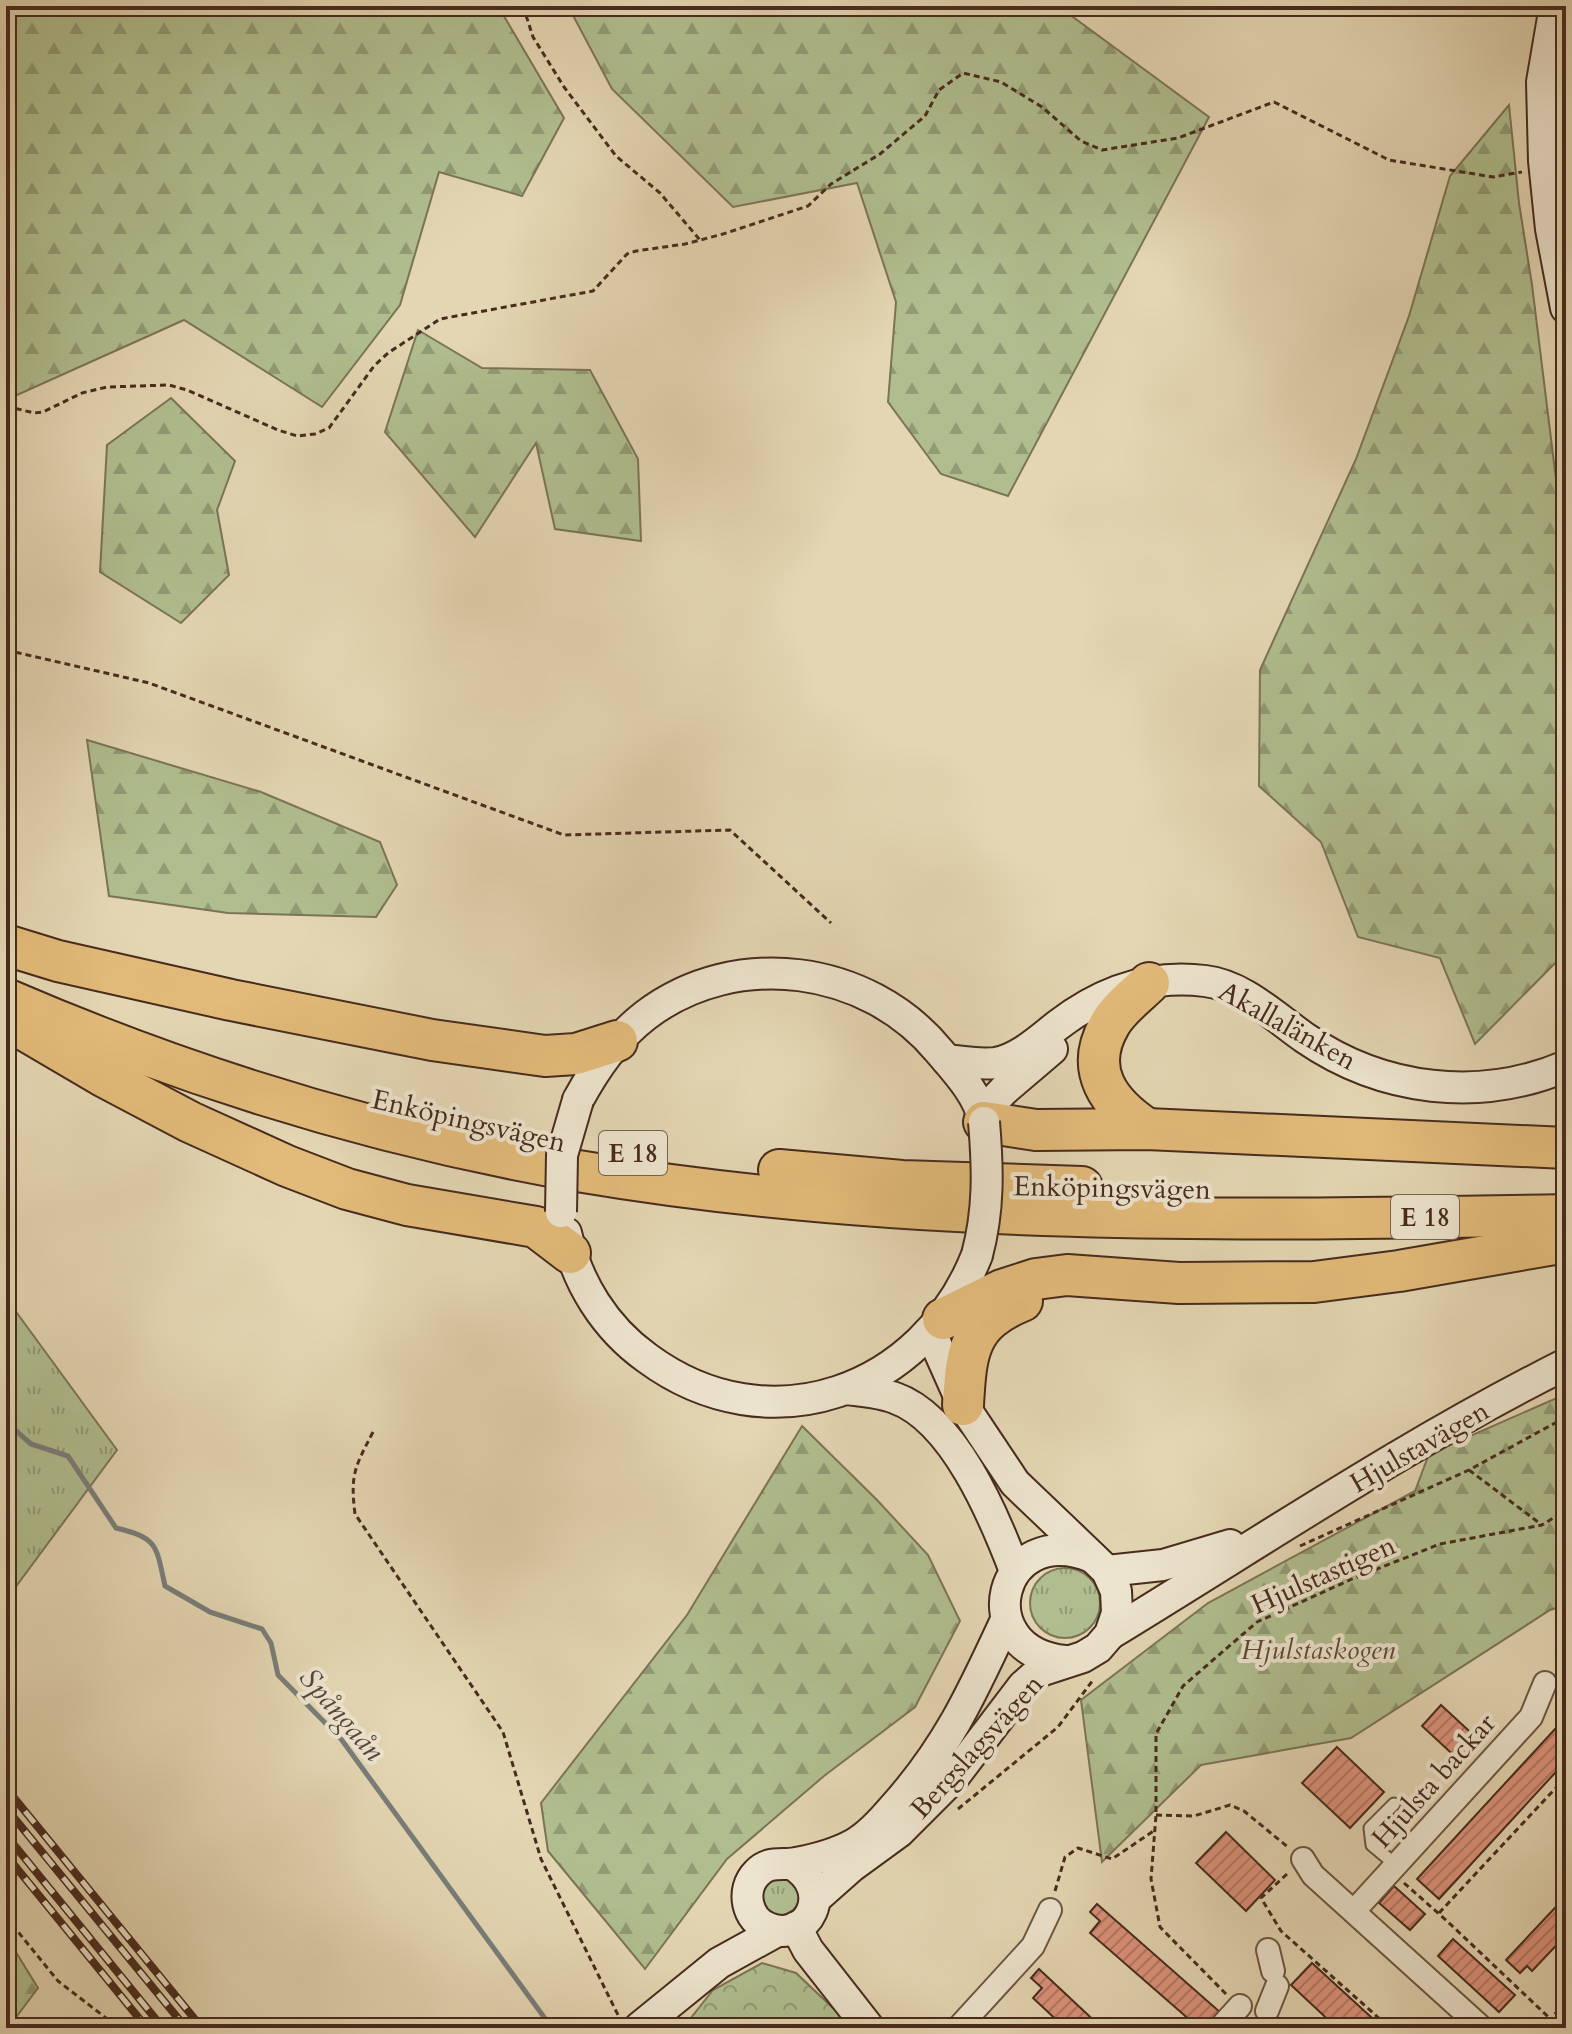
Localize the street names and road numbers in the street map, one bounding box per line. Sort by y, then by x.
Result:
street label: Akallalänken [1212,972,1363,1079]
street label: Enköpingsvägen [368,1080,570,1162]
road number: E 18 [599,1131,667,1175]
street label: Enköpingsvägen [1013,1167,1211,1209]
road number: E 18 [1391,1195,1459,1239]
street label: Hjulstavägen [1343,1392,1496,1502]
street label: Hjulstastigen [1245,1526,1402,1624]
street label: Bergslagsvägen [902,1666,1052,1827]
street label: Hjulsta backar [1363,1705,1505,1856]

